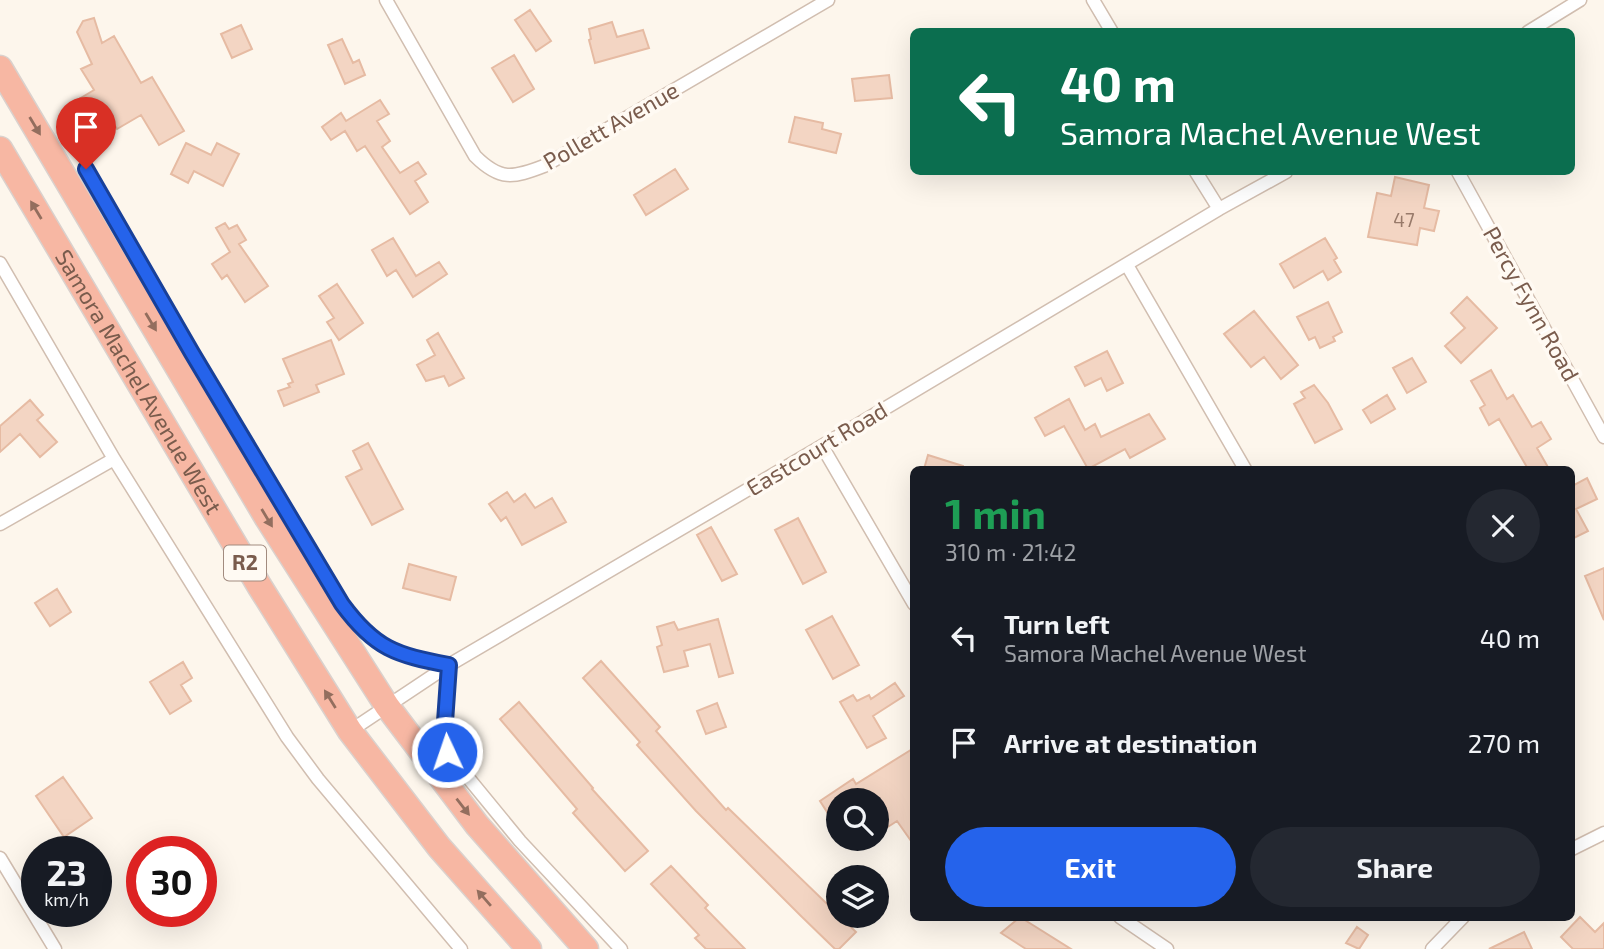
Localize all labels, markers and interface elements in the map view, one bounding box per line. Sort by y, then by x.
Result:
text: 40 m [1060,53,1176,112]
icon: left [945,56,1036,147]
street label: Pollett Avenue [538,75,683,175]
pin [56,97,116,169]
icon: arrive [67,108,105,146]
text: Samora Machel Avenue West [1060,113,1481,151]
one-way arrow [29,117,41,136]
one-way arrow [30,200,43,219]
house number: 47 [1393,208,1415,231]
street label: Percy Fynn Road [1478,221,1586,386]
street label: Samora Machel Avenue West [50,244,229,519]
one-way arrow [145,312,157,331]
street label: Eastcourt Road [741,395,892,501]
text: 1 min [945,487,1046,537]
button: close [1466,489,1540,563]
one-way arrow [261,508,273,527]
text: 310 m · 21:42 [945,538,1076,566]
road number: R2 [224,546,266,580]
text: Turn left [1004,608,1110,639]
icon: left [945,619,983,657]
text: 40 m [1480,622,1540,653]
text: Samora Machel Avenue West [1004,639,1306,667]
one-way arrow [323,689,336,709]
position arrow [410,715,484,789]
icon: arrive [945,724,983,762]
text: Arrive at destination [1004,727,1257,758]
text: 270 m [1468,727,1540,758]
map controls [826,788,889,928]
button: search [826,788,889,851]
one-way arrow [455,799,470,816]
button: Exit [945,827,1236,907]
button: Share [1250,827,1540,907]
speed limit sign: 30 [126,836,217,927]
text: 23 [46,851,87,893]
button: layers [826,865,889,928]
text: km/h [44,888,89,910]
one-way arrow [476,889,492,907]

